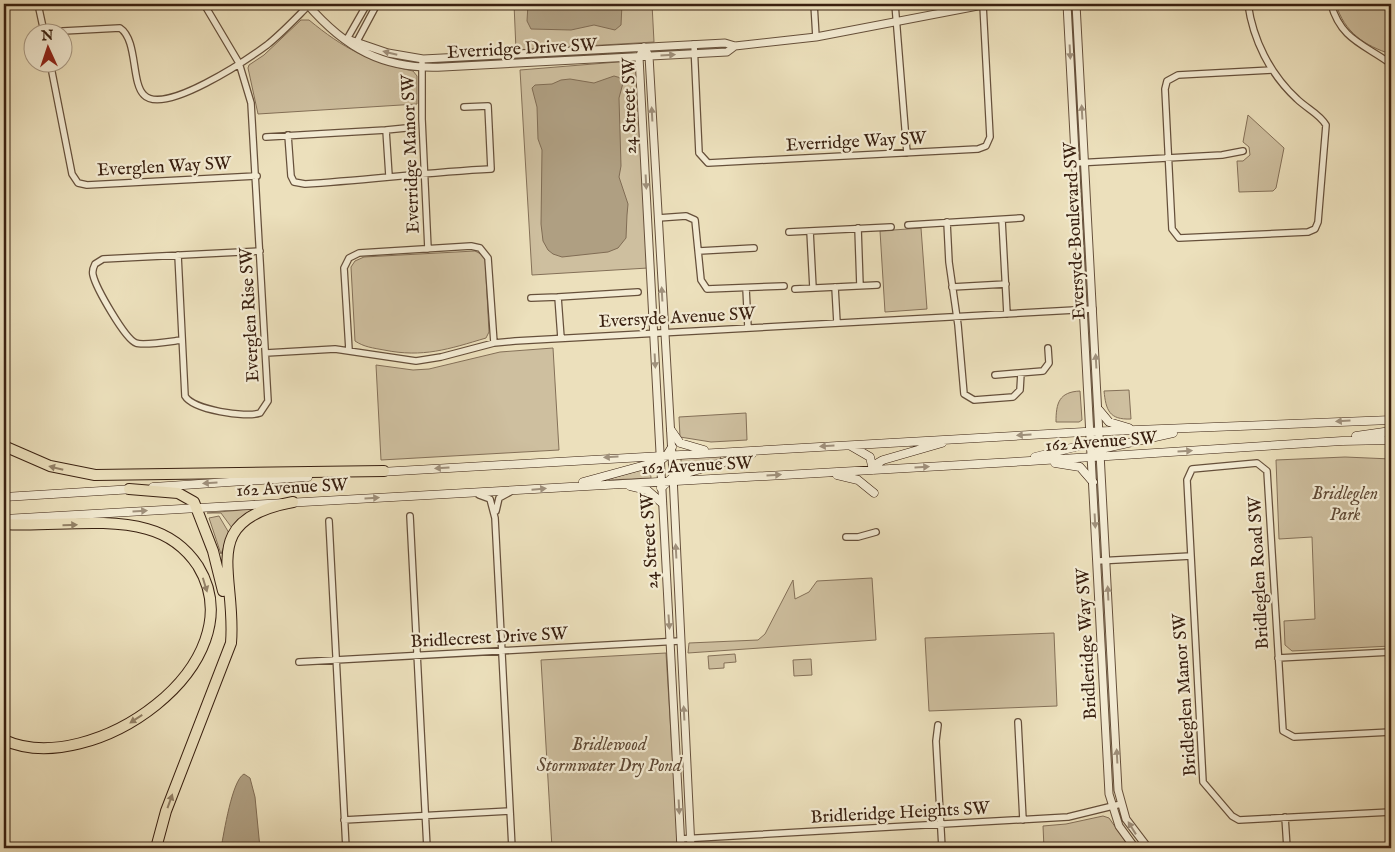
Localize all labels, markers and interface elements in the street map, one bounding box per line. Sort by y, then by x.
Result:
north arrow [22,22,72,72]
text: N [40,27,54,45]
street label: Everridge Drive SW [446,34,599,65]
one-way arrow [1066,45,1074,61]
one-way arrow [383,49,398,57]
one-way arrow [661,50,677,58]
street label: 24 Street SW [618,57,643,154]
street label: Everridge Manor SW [397,73,426,234]
one-way arrow [1078,103,1086,119]
one-way arrow [648,106,656,122]
street label: Everridge Way SW [785,127,928,158]
street label: Eversyde Boulevard SW [1059,141,1092,320]
street label: Everglen Way SW [96,152,233,182]
one-way arrow [642,174,650,190]
street label: Everglen Rise SW [235,246,266,383]
one-way arrow [657,286,665,302]
street label: Eversyde Avenue SW [598,303,757,334]
one-way arrow [1092,353,1100,369]
one-way arrow [651,354,659,370]
one-way arrow [1334,418,1350,426]
street label: 162 Avenue SW [1044,427,1159,458]
one-way arrow [1016,432,1032,440]
one-way arrow [819,443,835,451]
one-way arrow [1177,446,1193,454]
street label: 162 Avenue SW [641,452,754,481]
one-way arrow [603,454,619,462]
one-way arrow [914,463,930,471]
one-way arrow [49,464,64,472]
one-way arrow [433,464,449,472]
one-way arrow [766,471,782,479]
street label: 162 Avenue SW [236,474,349,503]
one-way arrow [201,480,217,488]
park label: Bridleglen Park [1312,483,1378,527]
one-way arrow [532,485,548,493]
street label: 24 Street SW [636,491,665,590]
one-way arrow [364,494,380,502]
street label: Bridleglen Road SW [1244,495,1275,650]
one-way arrow [132,506,148,514]
one-way arrow [1091,514,1099,530]
one-way arrow [62,520,78,528]
one-way arrow [672,543,680,559]
street label: Bridleridge Way SW [1072,567,1103,720]
one-way arrow [202,578,210,593]
one-way arrow [1104,585,1112,601]
street label: Bridleglen Manor SW [1168,612,1203,777]
one-way arrow [665,614,673,630]
street label: Bridlecrest Drive SW [410,623,569,654]
one-way arrow [679,705,687,721]
one-way arrow [130,714,143,724]
park label: Bridlewood Stormwater Dry Pond [537,734,683,778]
one-way arrow [1112,747,1120,763]
one-way arrow [167,794,174,809]
street label: Bridleridge Heights SW [810,797,991,830]
one-way arrow [675,800,683,816]
one-way arrow [1127,821,1136,834]

